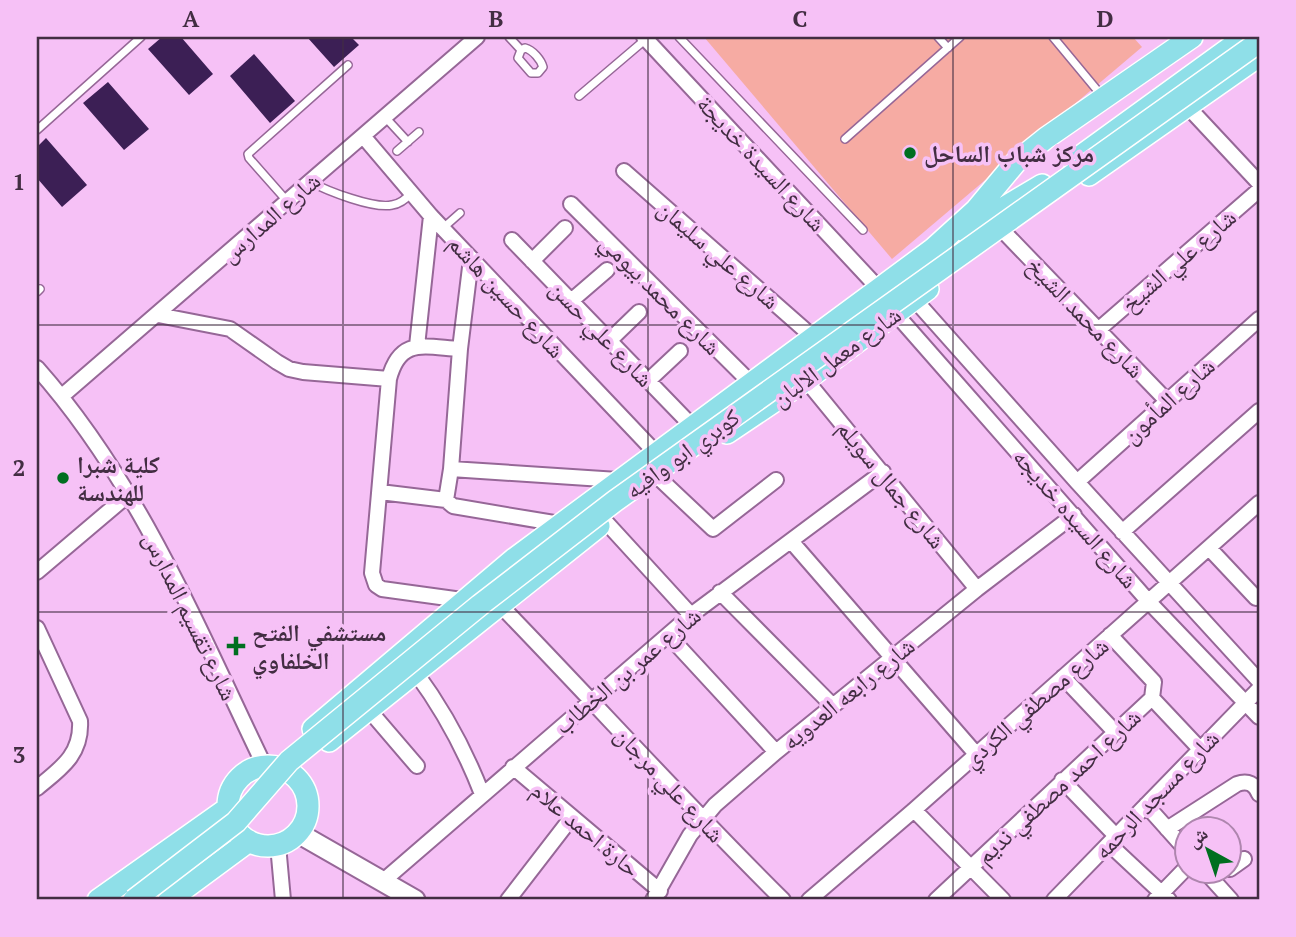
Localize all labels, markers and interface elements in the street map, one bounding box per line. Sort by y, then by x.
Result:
text: A [183,3,200,34]
text: B [489,3,504,34]
text: C [793,3,808,34]
text: D [1097,3,1114,34]
street label: شارع السيدة خديجة [690,88,834,238]
place label: مركز شباب الساحل [924,137,1094,169]
marker: مركز شباب الساحل [902,145,918,161]
street label: شارع المدارس [213,165,327,269]
text: 1 [13,166,26,197]
street label: شارع علي سليمان [648,192,787,319]
street label: شارع علي الشيخ [1113,201,1245,322]
street label: شارع محمد بيومي [590,226,729,365]
street label: شارع حسين هاشم [441,227,573,365]
street label: شارع محمد الشيخ [1020,249,1152,385]
street label: شارع علي حسن [540,273,661,396]
street label: شارع معمل الالبان [765,298,907,414]
street label: شارع المأمون [1115,350,1221,450]
street label: كوبري ابو وافيه [618,401,748,509]
street label: شارع جمال سويلم [830,413,954,556]
street label: شارع السيده خديجه [1006,441,1146,595]
place label: كلية شبرا للهندسة [77,448,160,508]
text: 2 [13,452,26,483]
marker: كلية شبرا للهندسة [55,470,71,486]
street label: شارع تقسيم المدارس [136,527,246,706]
street label: شارع عمر بن الخطاب [547,599,707,741]
place label: مستشفي الفتح الخلفاوي [252,616,386,680]
street label: شارع رابعه العدويه [775,630,921,756]
street label: شارع مصطفي الكردي [955,630,1118,778]
marker: مستشفي الفتح الخلفاوي [226,636,246,656]
street label: شارع احمد مصطفي نديم [969,701,1150,874]
street label: شارع علي مرجان [605,719,732,852]
street label: شارع مسجد الرحمه [1087,724,1225,864]
text: 3 [13,739,26,770]
street label: حارة احمد علام [524,774,647,885]
north arrow [1174,814,1244,884]

